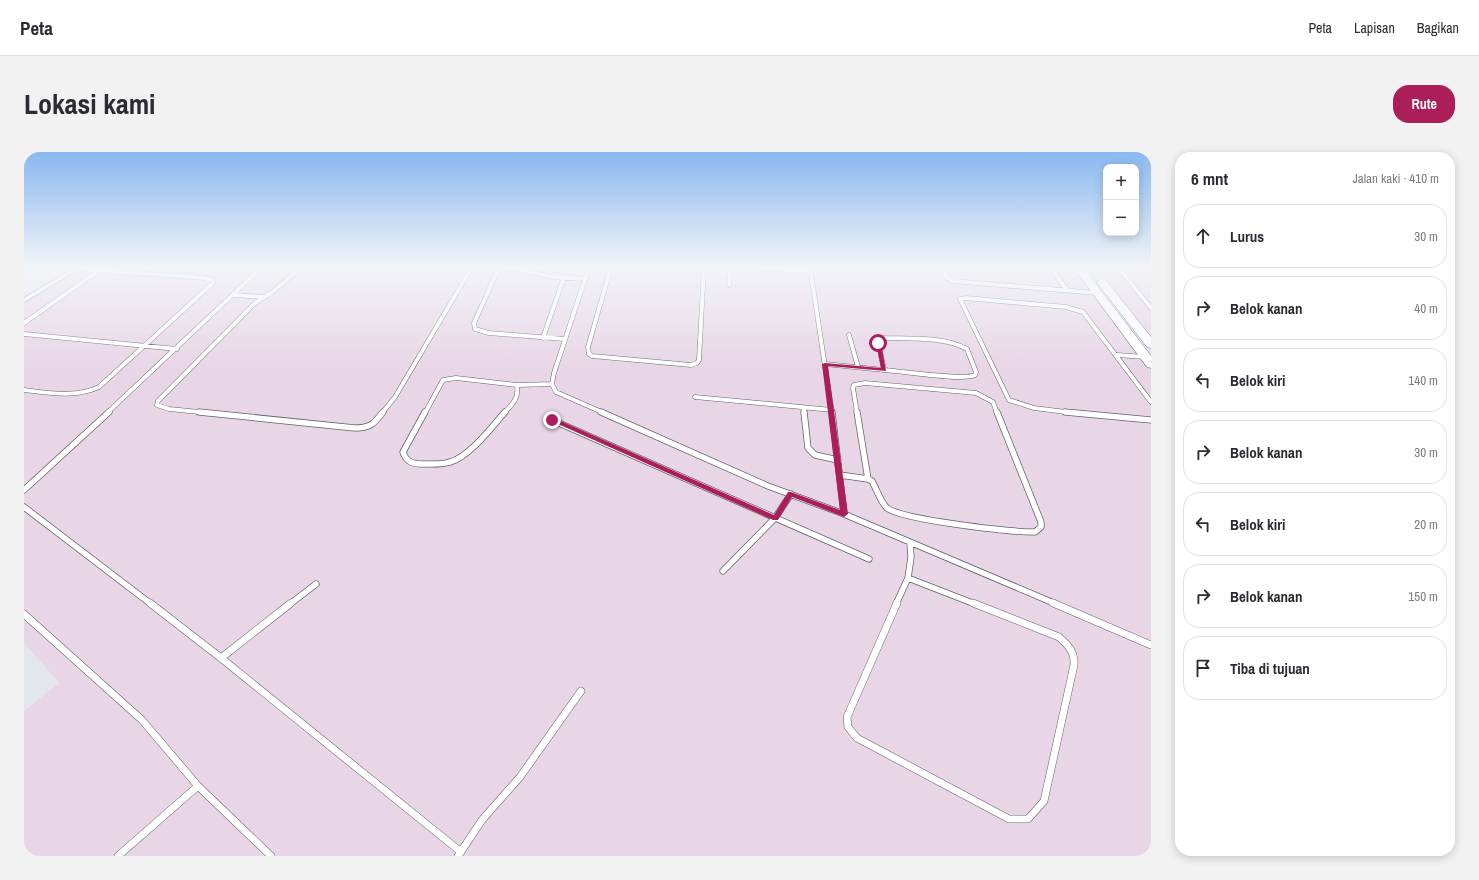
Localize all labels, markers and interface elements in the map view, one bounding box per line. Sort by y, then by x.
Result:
text: Peta [20,15,53,41]
text: Peta [1308,19,1332,37]
text: Lapisan [1354,19,1395,37]
text: Bagikan [1417,19,1459,37]
text: Lokasi kami [24,85,155,123]
button: Rute [1393,85,1455,123]
map controls [1103,164,1139,236]
button: + [1103,164,1139,200]
text: 6 mnt [1191,167,1228,190]
text: Jalan kaki · 410 m [1352,170,1439,187]
button: − [1103,200,1139,236]
icon: ahead [1192,225,1214,247]
text: Lurus [1230,226,1264,247]
text: 30 m [1414,228,1438,245]
icon: right [1192,297,1214,319]
text: Belok kanan [1230,298,1302,319]
text: 40 m [1414,300,1438,317]
route start [869,334,887,352]
icon: left [1192,369,1214,391]
text: Belok kiri [1230,370,1285,391]
text: 140 m [1408,372,1438,389]
route end [543,411,561,429]
icon: right [1192,441,1214,463]
text: Belok kanan [1230,442,1302,463]
text: 30 m [1414,444,1438,461]
icon: left [1192,513,1214,535]
text: Belok kiri [1230,514,1285,535]
text: 20 m [1414,516,1438,533]
icon: right [1192,585,1214,607]
text: Belok kanan [1230,586,1302,607]
text: 150 m [1408,588,1438,605]
icon: arrive [1192,657,1214,679]
text: Tiba di tujuan [1230,658,1310,679]

